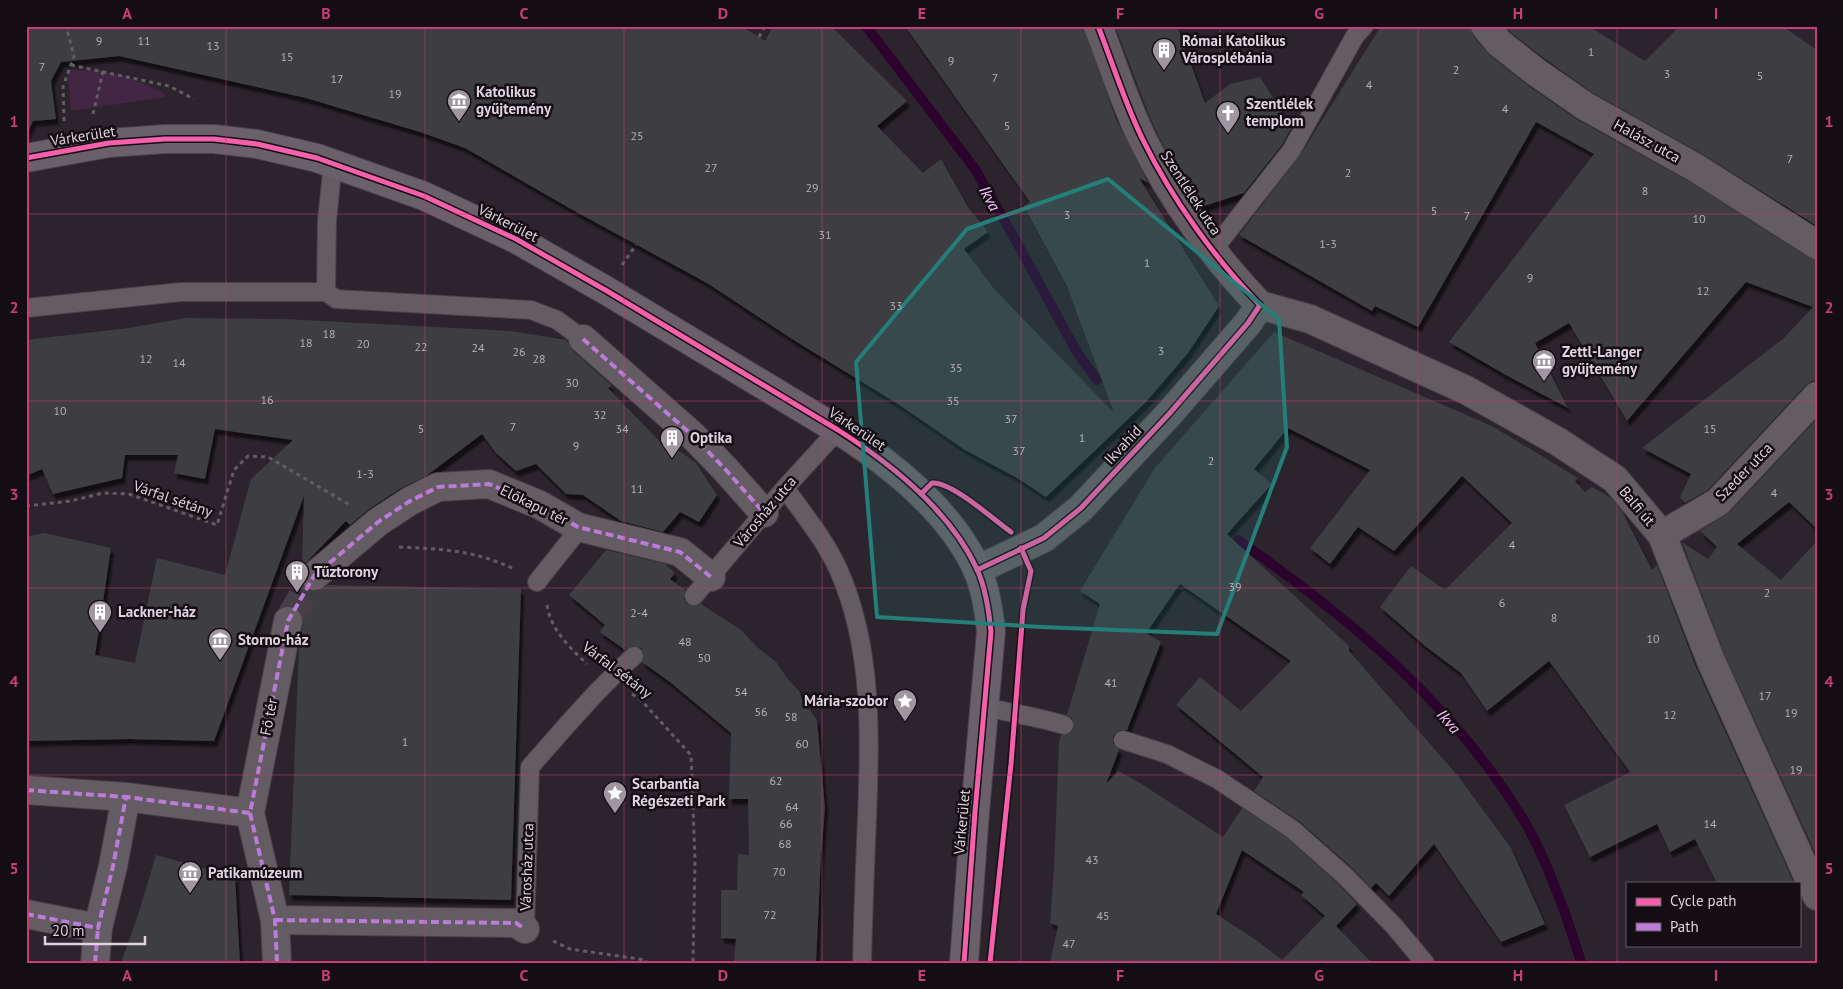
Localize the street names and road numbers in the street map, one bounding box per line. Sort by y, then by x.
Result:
street label: Halász utca [1611,115,1684,167]
street label: Várkerület [48,121,117,150]
street label: Szentlélek utca [1157,147,1226,239]
street label: Várkerület [474,199,542,246]
street label: Várkerület [824,402,890,455]
street label: Ikvahíd [1100,421,1145,468]
street label: Szeder utca [1711,438,1776,505]
street label: Városház utca [728,472,800,552]
street label: Várfal sétány [130,476,215,521]
street label: Előkapu tér [497,480,571,529]
street label: Balfi út [1615,482,1659,529]
street label: Várfal sétány [578,637,656,702]
street label: Fő tér [256,697,281,737]
street label: Várkerület [949,789,974,856]
street label: Városház utca [515,823,538,912]

